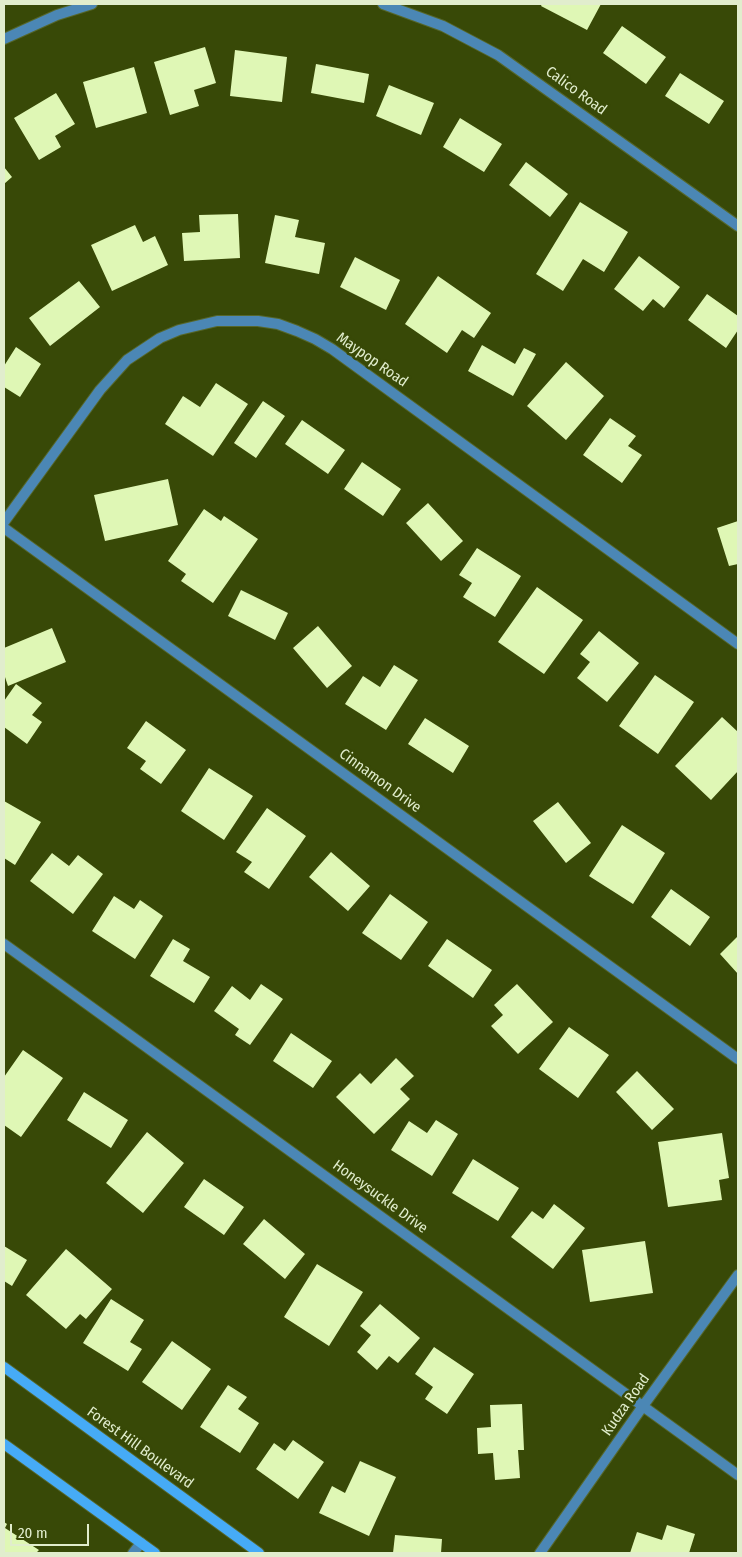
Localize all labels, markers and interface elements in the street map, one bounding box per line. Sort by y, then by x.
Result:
street label: Calico Road [542,63,610,119]
street label: Maypop Road [333,329,411,391]
street label: Cinnamon Drive [335,745,425,817]
street label: Honeysuckle Drive [329,1156,431,1238]
street label: Kudza Road [598,1371,654,1439]
street label: Forest Hill Boulevard [83,1403,197,1493]
scale bar [12,1514,91,1546]
text: 20 m [18,1524,48,1542]

